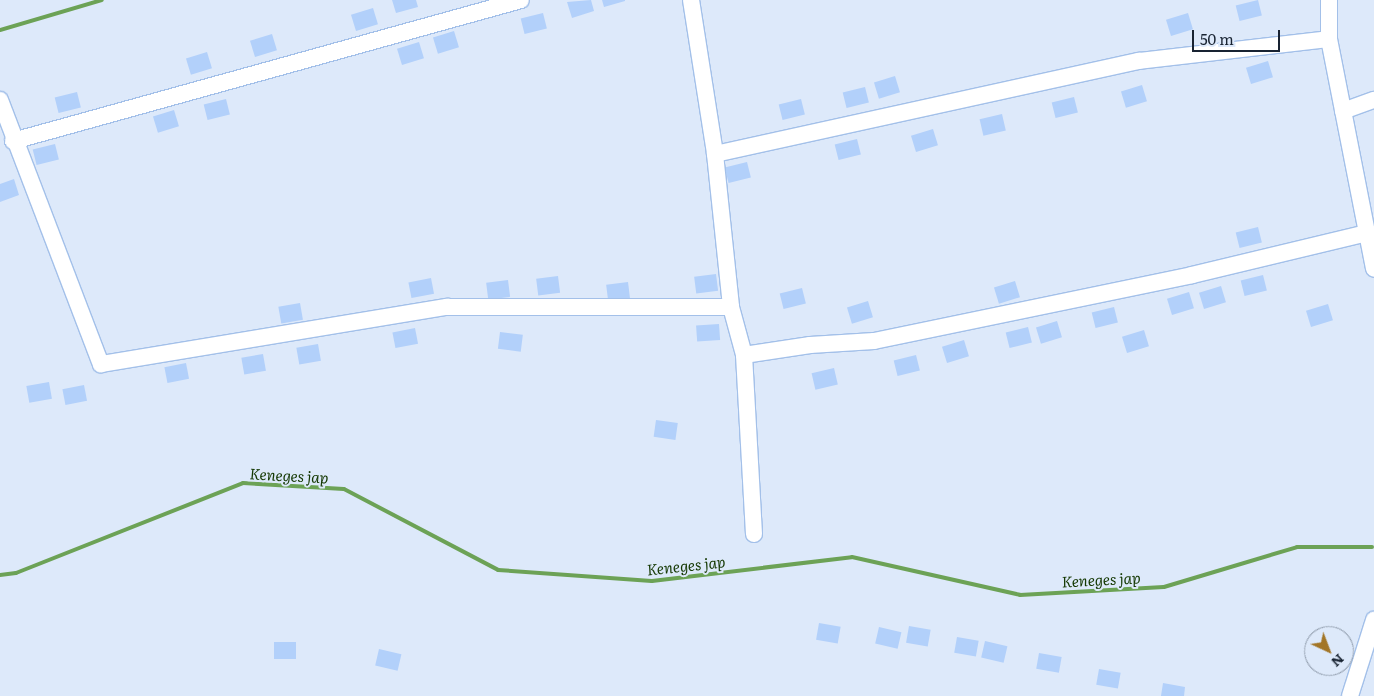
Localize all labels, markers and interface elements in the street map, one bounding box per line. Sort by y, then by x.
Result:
scale bar [1194,20,1282,52]
text: 50 m [1200,27,1234,50]
water label: Keneges jap [249,464,329,486]
water label: Keneges jap [646,552,726,578]
water label: Keneges jap [1061,568,1141,590]
north arrow [1304,626,1354,676]
text: N [1327,650,1350,673]

